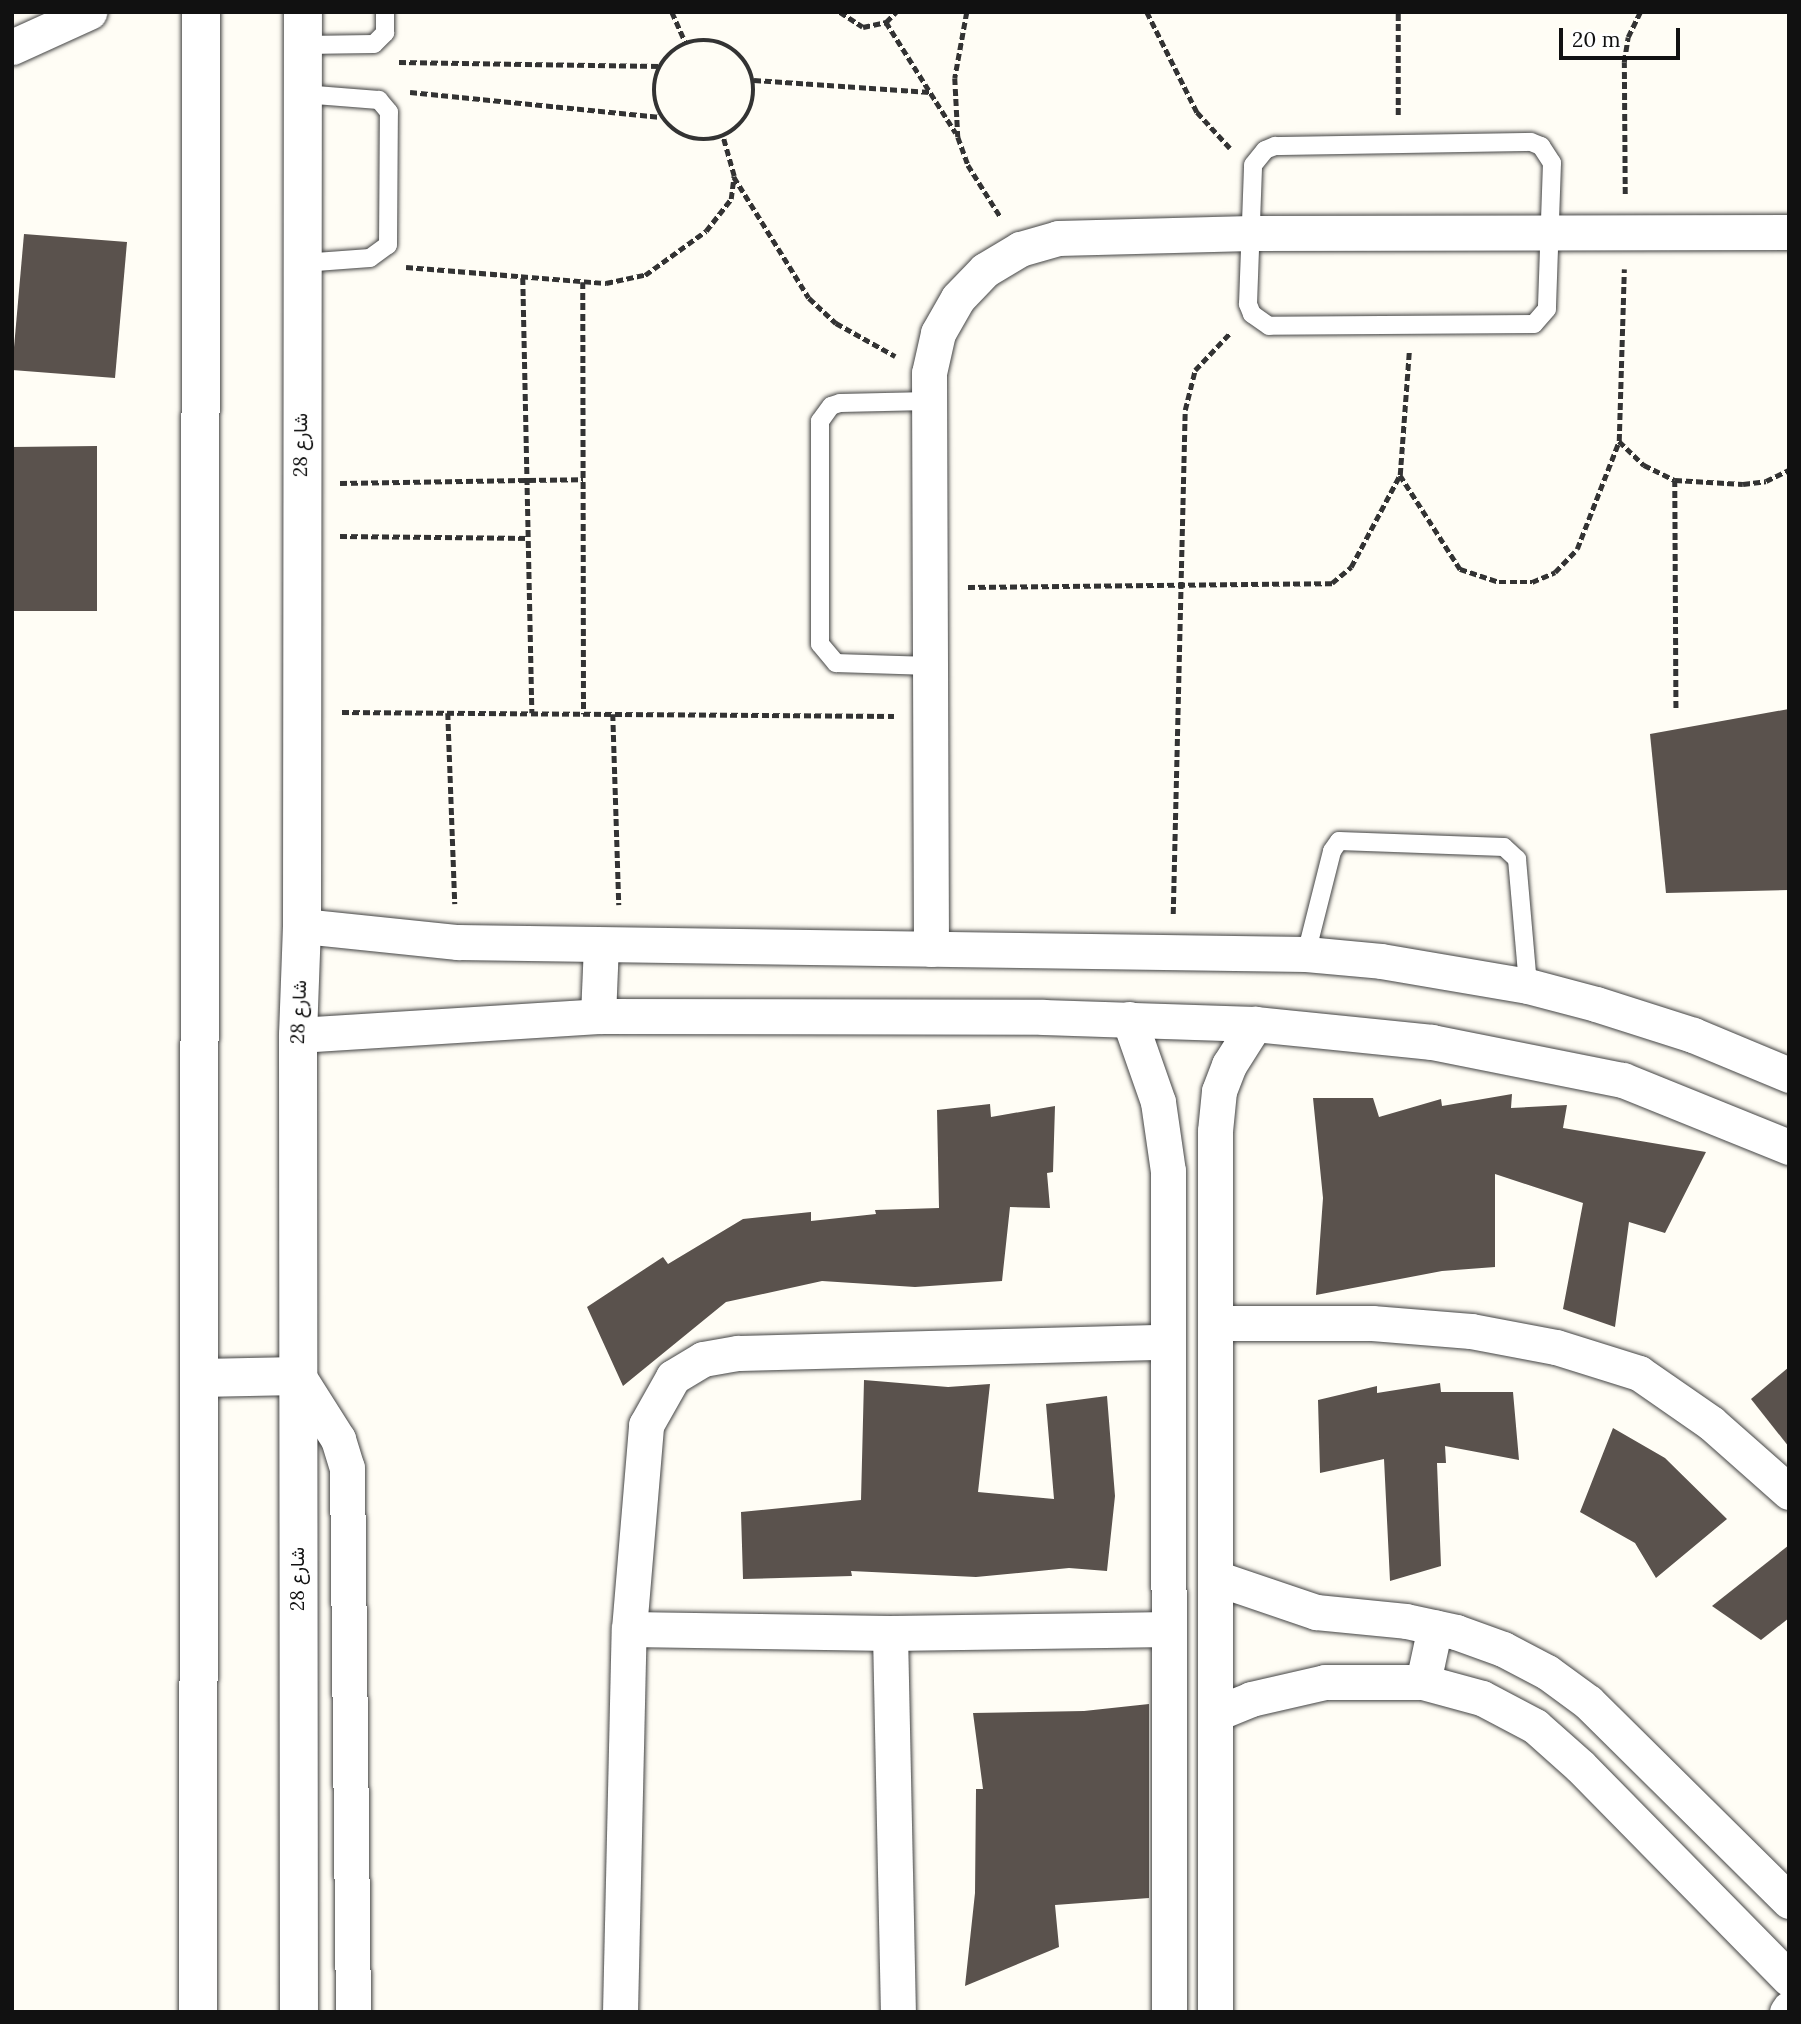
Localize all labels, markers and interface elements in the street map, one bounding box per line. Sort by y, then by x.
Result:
scale bar [1563,14,1684,58]
text: 20 m [1572,26,1621,53]
street label: شارع 28 [290,413,312,477]
street label: شارع 28 [286,980,312,1044]
street label: شارع 28 [287,1547,309,1611]

